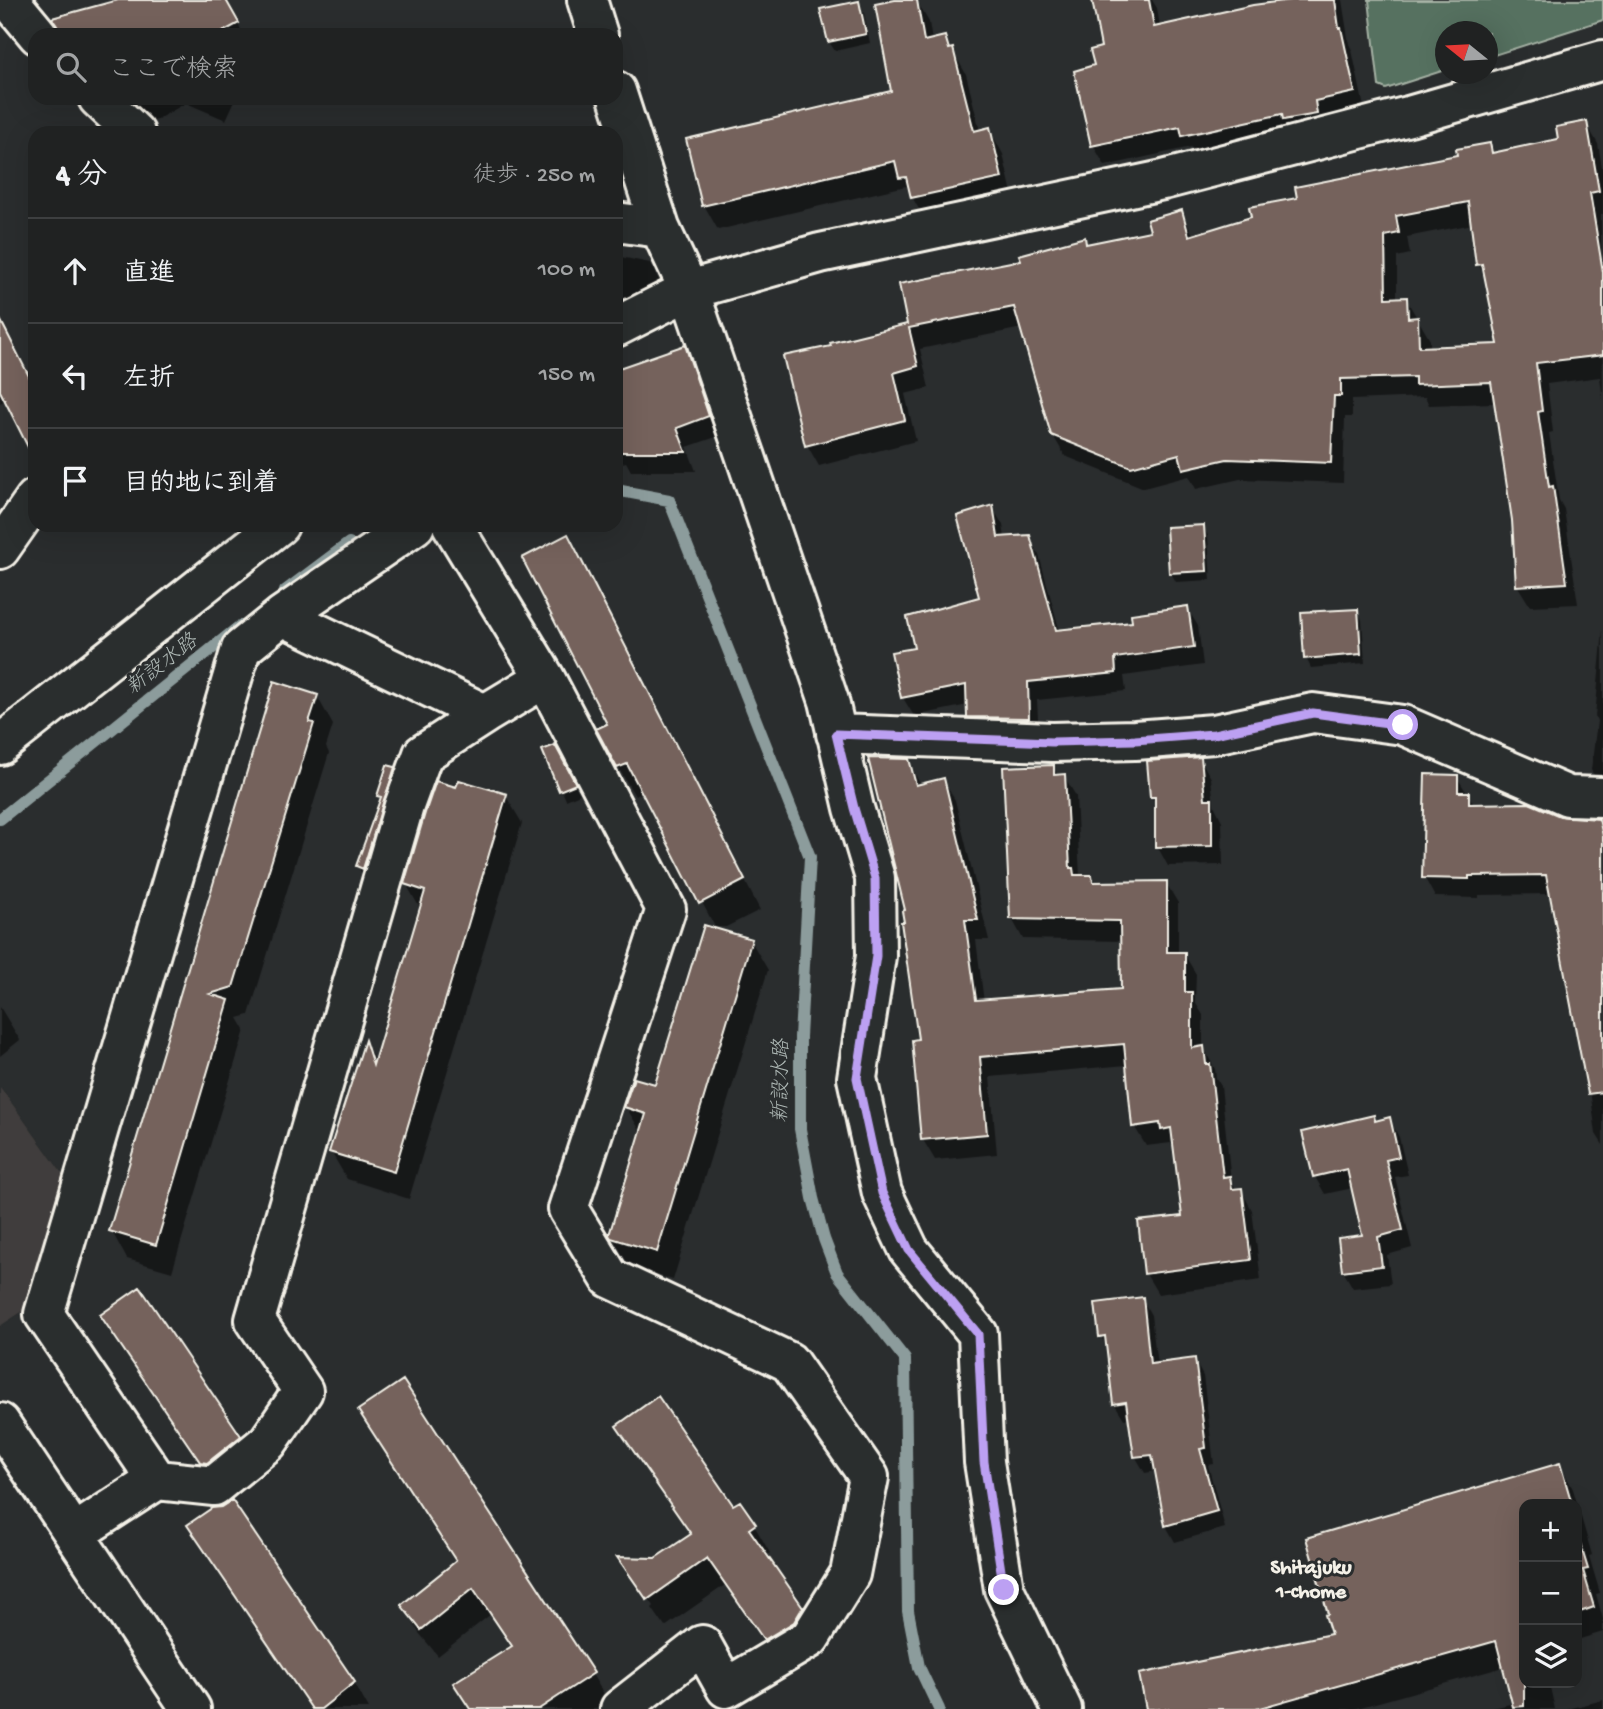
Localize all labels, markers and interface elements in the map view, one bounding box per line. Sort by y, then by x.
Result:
north arrow [1435,21,1498,84]
search box [28,28,623,105]
icon: search [52,48,90,86]
text: ここで検索 [108,56,238,87]
text: 4 分 [56,160,107,195]
text: 徒歩 · 250 m [473,163,595,190]
icon: ahead [56,252,94,290]
text: 100 m [538,257,595,284]
text: 直進 [123,260,175,291]
icon: left [56,357,94,395]
text: 150 m [539,362,595,389]
text: 左折 [123,365,175,396]
icon: arrive [56,462,94,500]
text: 目的地に到着 [123,470,279,501]
water label: 新設水路 [122,629,205,702]
route start [1387,709,1418,740]
water label: 新設水路 [769,1038,796,1123]
map controls [1519,1499,1582,1688]
button: + [1519,1499,1582,1562]
district label: Shitajuku 1-chome [1271,1557,1352,1606]
button: − [1519,1562,1582,1625]
route end [988,1574,1019,1605]
button: layers [1519,1625,1582,1688]

